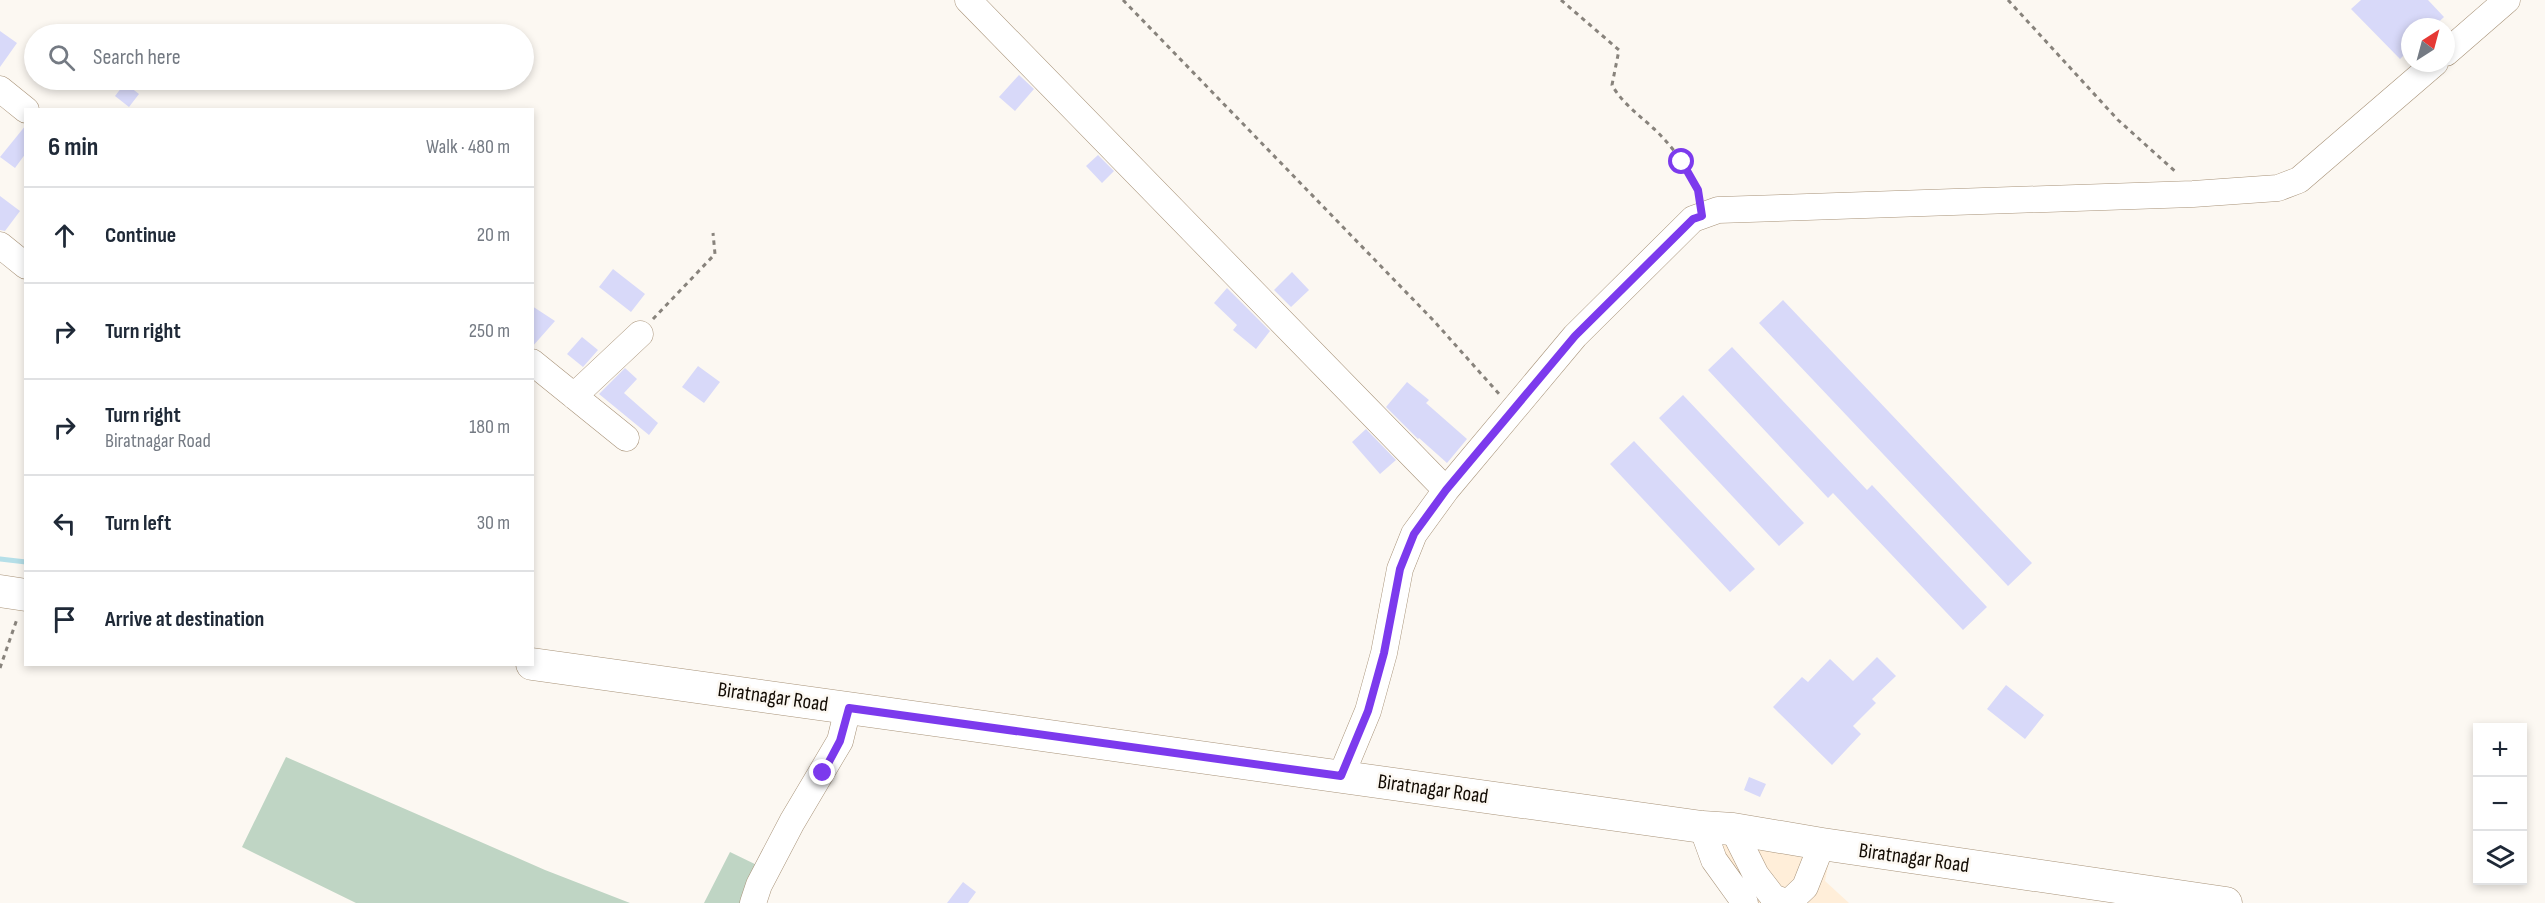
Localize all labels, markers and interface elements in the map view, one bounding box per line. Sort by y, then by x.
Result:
north arrow [2401,18,2455,72]
search box [24,24,534,90]
icon: search [45,41,78,74]
text: Search here [93,44,180,71]
text: 6 min [48,132,98,163]
text: Walk · 480 m [426,135,510,159]
route start [1668,148,1694,174]
icon: ahead [48,219,81,252]
text: Continue [105,222,176,249]
text: 20 m [477,223,510,247]
icon: right [48,315,81,348]
text: Turn right [105,318,181,345]
text: 250 m [469,319,510,343]
text: Turn right [105,402,181,429]
icon: right [48,411,81,444]
text: 180 m [469,415,510,439]
text: Biratnagar Road [105,429,211,453]
icon: left [48,507,81,540]
text: Turn left [105,510,171,537]
text: 30 m [477,511,510,535]
icon: arrive [48,603,81,636]
text: Arrive at destination [105,606,264,633]
street label: Biratnagar Road [716,677,830,717]
map controls [2473,723,2527,885]
button: + [2473,723,2527,777]
route end [809,759,835,785]
street label: Biratnagar Road [1376,769,1490,809]
button: − [2473,777,2527,831]
button: layers [2473,831,2527,885]
street label: Biratnagar Road [1857,838,1971,878]

